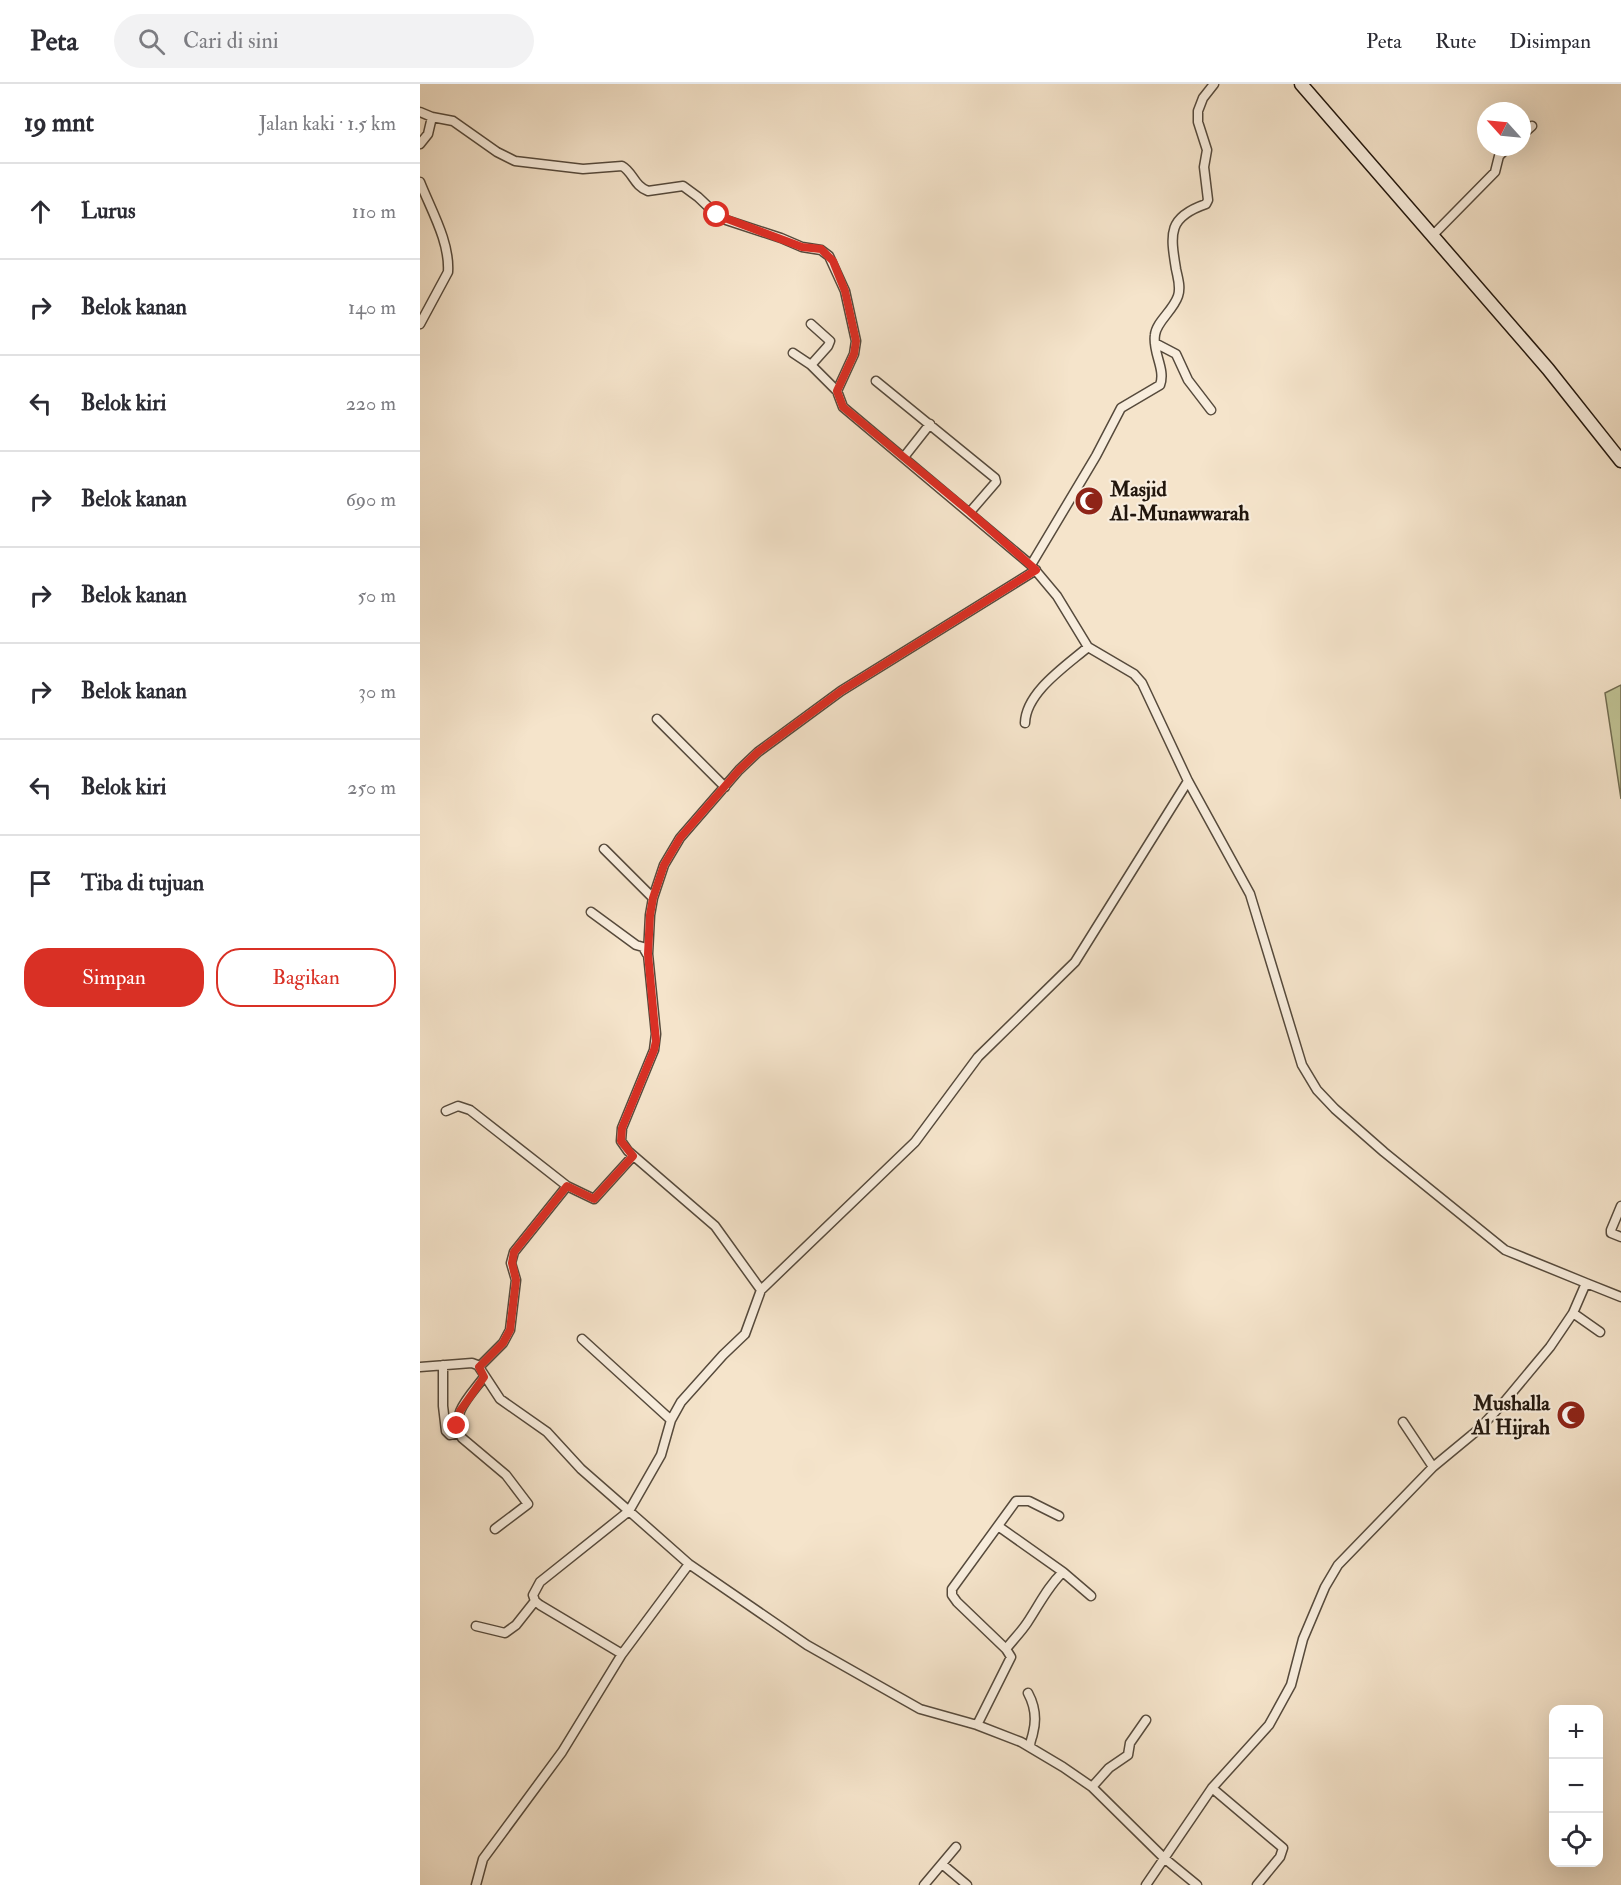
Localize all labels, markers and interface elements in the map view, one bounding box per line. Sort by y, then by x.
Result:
search box [114,14,534,68]
text: Peta [30,24,78,59]
icon: search [135,25,168,58]
text: Cari di sini [183,27,279,55]
text: Peta [1366,28,1402,55]
text: Rute [1435,28,1476,55]
text: Disimpan [1509,28,1591,55]
north arrow [1477,102,1531,156]
text: 19 mnt [24,107,94,139]
text: Jalan kaki · 1.5 km [259,111,396,136]
icon: ahead [24,195,57,228]
text: Lurus [81,197,135,225]
text: 110 m [352,199,396,224]
route start [703,201,729,227]
icon: right [24,291,57,324]
text: Belok kanan [81,293,187,321]
text: 140 m [348,295,396,320]
icon: left [24,387,57,420]
text: Belok kiri [81,389,166,417]
text: 220 m [346,391,396,416]
place label: Masjid Al-Munawwarah [1109,476,1250,527]
icon: right [24,483,57,516]
text: Belok kanan [81,485,187,513]
mosque icon: Masjid Al-Munawwarah [1073,485,1105,517]
text: 690 m [346,487,396,512]
icon: right [24,579,57,612]
text: Belok kanan [81,581,187,609]
text: 50 m [357,583,396,608]
icon: right [24,675,57,708]
text: Belok kanan [81,677,187,705]
text: 30 m [358,679,396,704]
icon: left [24,771,57,804]
text: Belok kiri [81,773,166,801]
text: 250 m [347,775,396,800]
icon: arrive [24,867,57,900]
text: Tiba di tujuan [81,869,204,897]
button: Simpan [24,948,204,1007]
button: Bagikan [216,948,396,1007]
place label: Mushalla Al Hijrah [1471,1390,1551,1441]
mosque icon: Mushalla Al Hijrah [1555,1399,1587,1431]
route end [443,1412,469,1438]
map controls [1549,1705,1603,1867]
button: + [1549,1705,1603,1759]
button: − [1549,1759,1603,1813]
button: locate [1549,1813,1603,1867]

